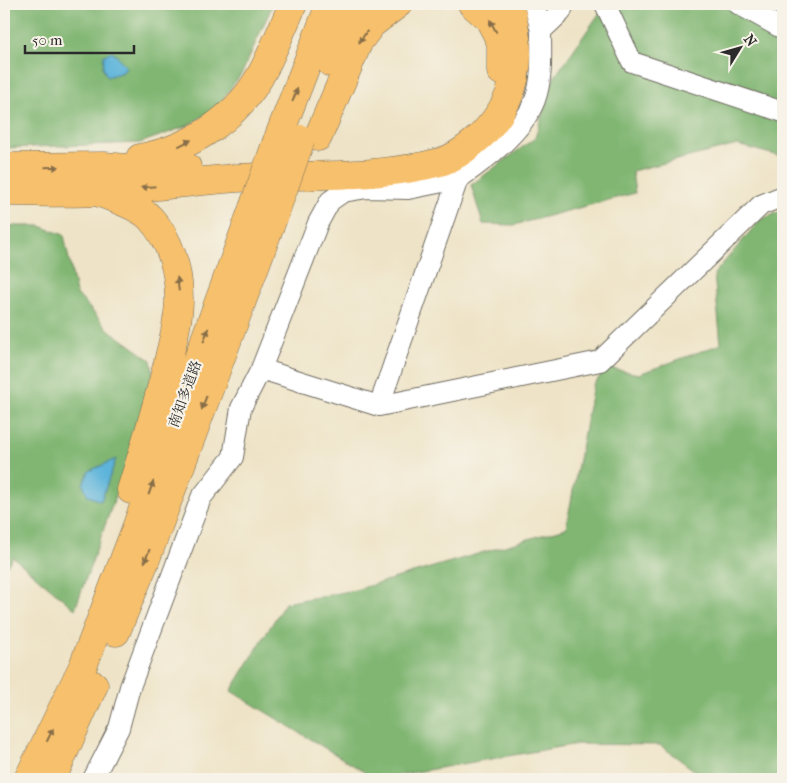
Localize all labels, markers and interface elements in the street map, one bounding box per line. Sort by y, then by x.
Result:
one-way arrow [489,18,497,33]
scale bar [25,22,134,54]
north arrow [714,22,764,72]
one-way arrow [358,30,368,44]
text: 50 m [32,31,63,49]
text: N [740,31,760,50]
one-way arrow [291,87,299,102]
one-way arrow [178,139,192,147]
one-way arrow [45,162,61,170]
one-way arrow [139,183,155,191]
one-way arrow [174,276,182,292]
one-way arrow [202,327,210,342]
street label: 南知多道路 [165,358,205,430]
one-way arrow [200,396,207,411]
one-way arrow [147,480,155,495]
one-way arrow [143,548,151,563]
one-way arrow [46,728,54,743]

